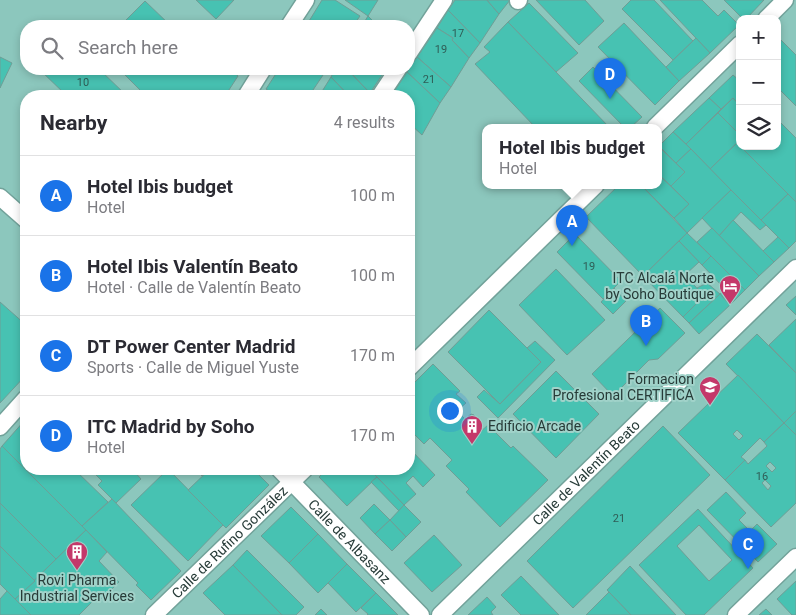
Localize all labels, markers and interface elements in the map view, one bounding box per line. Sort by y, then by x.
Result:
map controls [736,15,781,150]
button: + [736,15,781,60]
search box [20,20,415,75]
house number: 17 [452,27,464,40]
icon: search [38,34,66,62]
text: Search here [78,36,178,59]
house number: 19 [435,43,447,56]
pin: D [594,58,626,99]
button: − [736,60,781,105]
house number: 21 [423,73,435,86]
house number: 10 [77,76,89,89]
button: layers [736,105,781,150]
text: Nearby [40,111,107,135]
text: 4 results [334,113,395,132]
popup [482,124,662,189]
text: Hotel Ibis budget [499,136,645,159]
text: Hotel [499,159,537,178]
text: Hotel Ibis budget [87,175,233,198]
text: A [51,186,61,205]
text: 100 m [350,186,395,205]
text: Hotel [87,198,125,217]
pin: A [556,205,588,246]
text: Hotel Ibis Valentín Beato [87,255,298,278]
house number: 19 [583,260,595,273]
text: B [51,266,61,285]
text: 100 m [350,266,395,285]
place label: ITC Alcalá Norte by Soho Boutique [605,270,714,302]
hotel icon: ITC Alcalá Norte by Soho Boutique [718,274,742,305]
text: Hotel · Calle de Valentín Beato [87,278,301,297]
pin: B [630,305,662,346]
text: DT Power Center Madrid [87,335,295,358]
text: C [51,346,61,365]
text: 170 m [350,346,395,365]
text: Sports · Calle de Miguel Yuste [87,358,299,377]
place label: Formacion Profesional CERTIFICA [553,371,694,403]
school or university icon: Formacion Profesional CERTIFICA [698,375,722,406]
your location [437,398,463,424]
building icon: Edificio Arcade [460,414,484,445]
text: ITC Madrid by Soho [87,415,255,438]
street label: Calle de Valentín Beato [529,417,643,528]
place label: Edificio Arcade [488,418,581,434]
text: D [51,426,61,445]
text: 170 m [350,426,395,445]
text: Hotel [87,438,125,457]
house number: 16 [756,470,768,483]
street label: Calle de Rufino González [168,483,291,601]
street label: Calle de Albasanz [305,496,394,587]
house number: 21 [613,512,625,525]
pin: C [732,528,764,569]
building icon: Rovi Pharma Industrial Services [65,540,89,571]
place label: Rovi Pharma Industrial Services [20,572,134,604]

